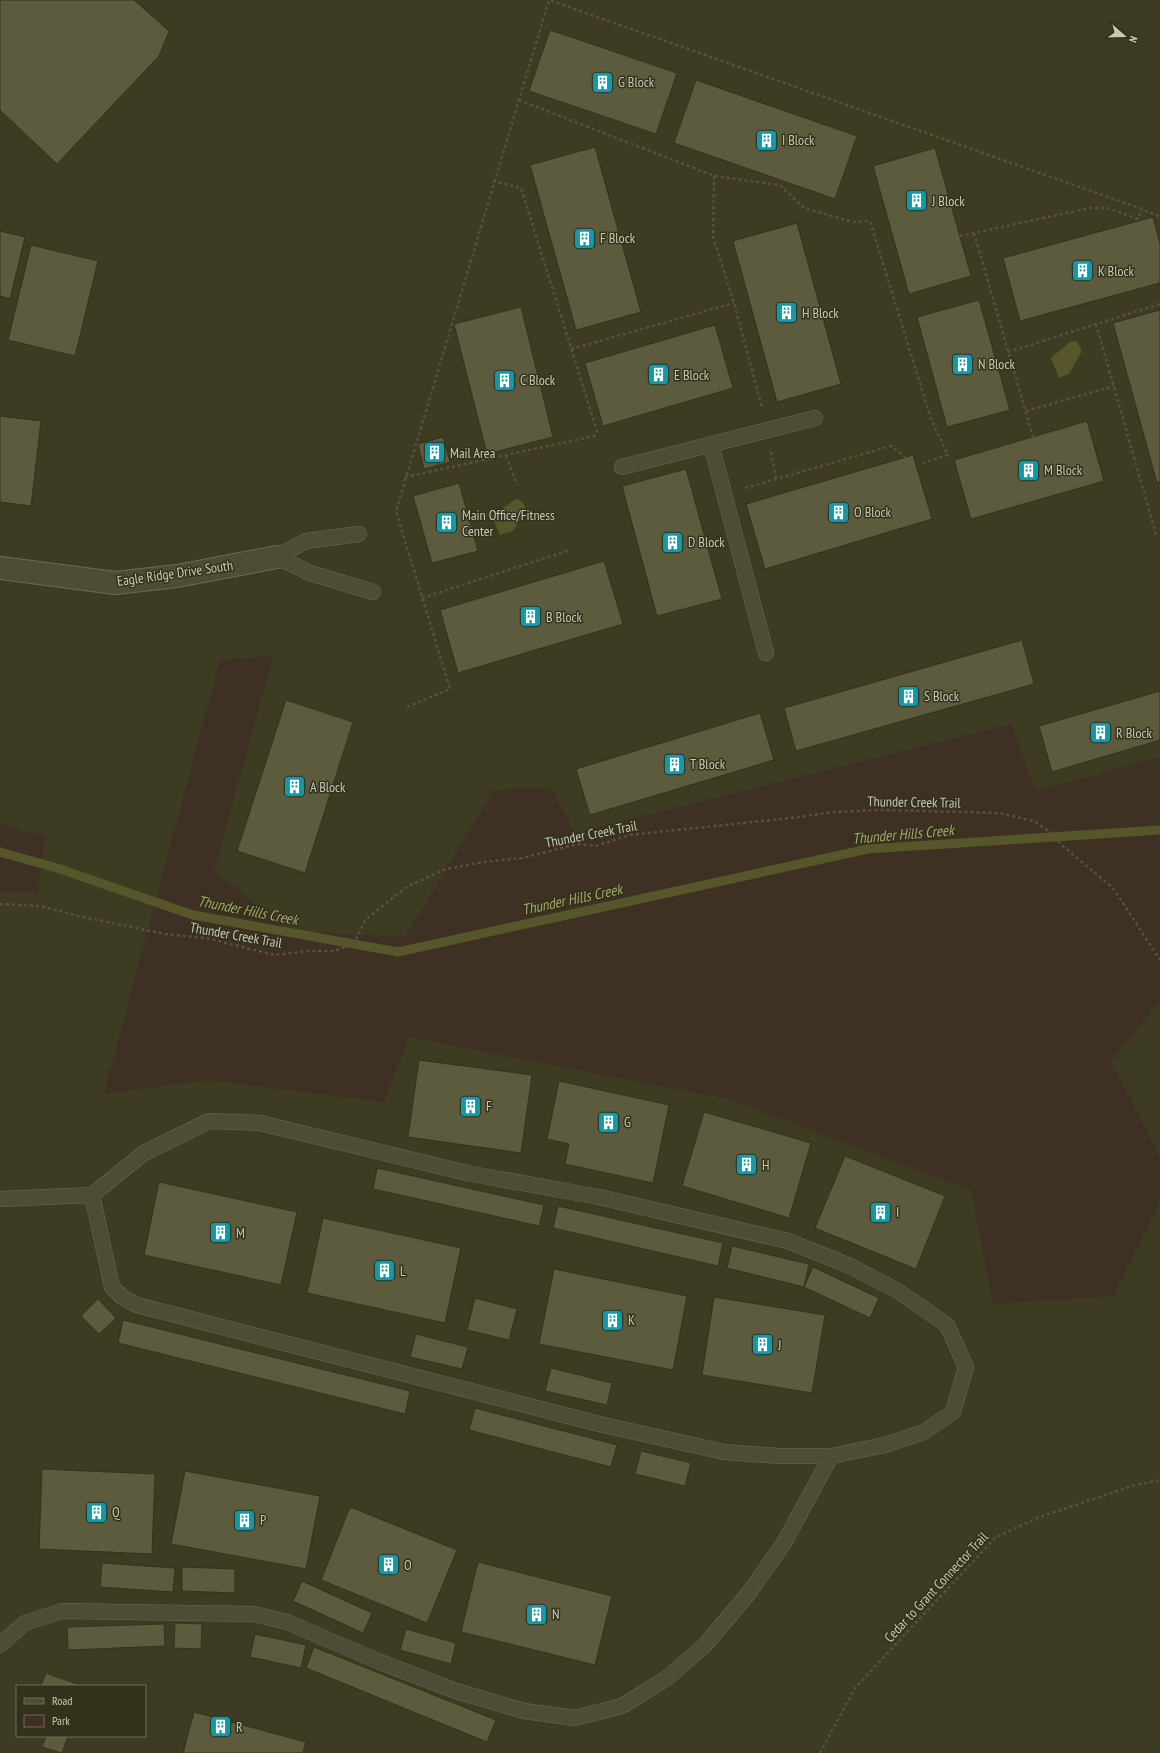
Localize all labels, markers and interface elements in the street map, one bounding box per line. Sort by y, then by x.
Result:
north arrow [1104,16,1144,56]
text: N [1126,34,1141,45]
building icon: G Block [590,69,616,95]
place label: G Block [618,73,655,91]
building icon: I Block [753,127,779,153]
place label: I Block [782,131,815,149]
building icon: J Block [904,188,930,214]
place label: J Block [931,192,965,210]
building icon: F Block [572,225,598,251]
place label: F Block [600,229,636,247]
building icon: K Block [1070,258,1096,284]
place label: K Block [1098,262,1134,280]
building icon: H Block [774,300,800,326]
place label: H Block [802,304,839,322]
building icon: N Block [950,351,976,377]
place label: N Block [978,355,1015,373]
building icon: E Block [646,362,672,388]
place label: E Block [674,366,710,384]
building icon: C Block [491,367,517,393]
place label: C Block [520,371,556,389]
building icon: Mail Area [421,440,447,466]
place label: Mail Area [450,444,495,462]
building icon: M Block [1016,457,1042,483]
place label: M Block [1044,461,1083,479]
building icon: O Block [826,499,852,525]
place label: O Block [854,503,892,521]
place label: Main Office/Fitness Center [462,506,555,540]
building icon: Main Office/Fitness Center [433,510,459,536]
building icon: D Block [659,529,685,555]
place label: D Block [688,533,725,551]
street label: Eagle Ridge Drive South [116,556,234,590]
building icon: B Block [518,604,544,630]
place label: B Block [546,608,582,626]
building icon: S Block [896,683,922,709]
place label: S Block [924,687,960,705]
building icon: R Block [1087,720,1113,746]
place label: R Block [1116,724,1153,742]
building icon: T Block [662,751,688,777]
place label: T Block [690,755,726,773]
building icon: A Block [282,774,308,800]
place label: A Block [310,778,346,796]
street label: Thunder Creek Trail [867,792,962,812]
street label: Thunder Creek Trail [543,816,639,852]
water label: Thunder Hills Creek [851,820,957,848]
water label: Thunder Hills Creek [520,879,626,919]
water label: Thunder Hills Creek [196,891,302,929]
street label: Thunder Creek Trail [188,918,284,952]
building icon: F [457,1093,483,1119]
place label: F [486,1097,492,1115]
building icon: G [595,1109,621,1135]
place label: G [624,1113,631,1131]
building icon: H [733,1152,759,1178]
place label: H [762,1156,770,1174]
building icon: I [867,1199,893,1225]
place label: I [896,1203,899,1221]
building icon: M [207,1220,233,1246]
place label: M [236,1224,245,1242]
building icon: L [371,1258,397,1284]
place label: L [400,1262,406,1280]
building icon: K [600,1307,626,1333]
place label: K [628,1311,635,1329]
building icon: J [750,1332,776,1358]
place label: J [777,1336,781,1354]
building icon: Q [84,1499,110,1525]
place label: Q [112,1503,120,1521]
building icon: P [232,1507,258,1533]
place label: P [260,1511,266,1529]
street label: Cedar to Grant Connector Trail [880,1528,992,1646]
building icon: O [376,1552,402,1578]
place label: O [404,1556,412,1574]
building icon: N [524,1601,550,1627]
place label: N [552,1605,560,1623]
legend [16,1685,146,1737]
text: Road [52,1693,72,1708]
text: Park [52,1713,70,1728]
building icon: R [207,1714,233,1740]
place label: R [236,1718,243,1736]

